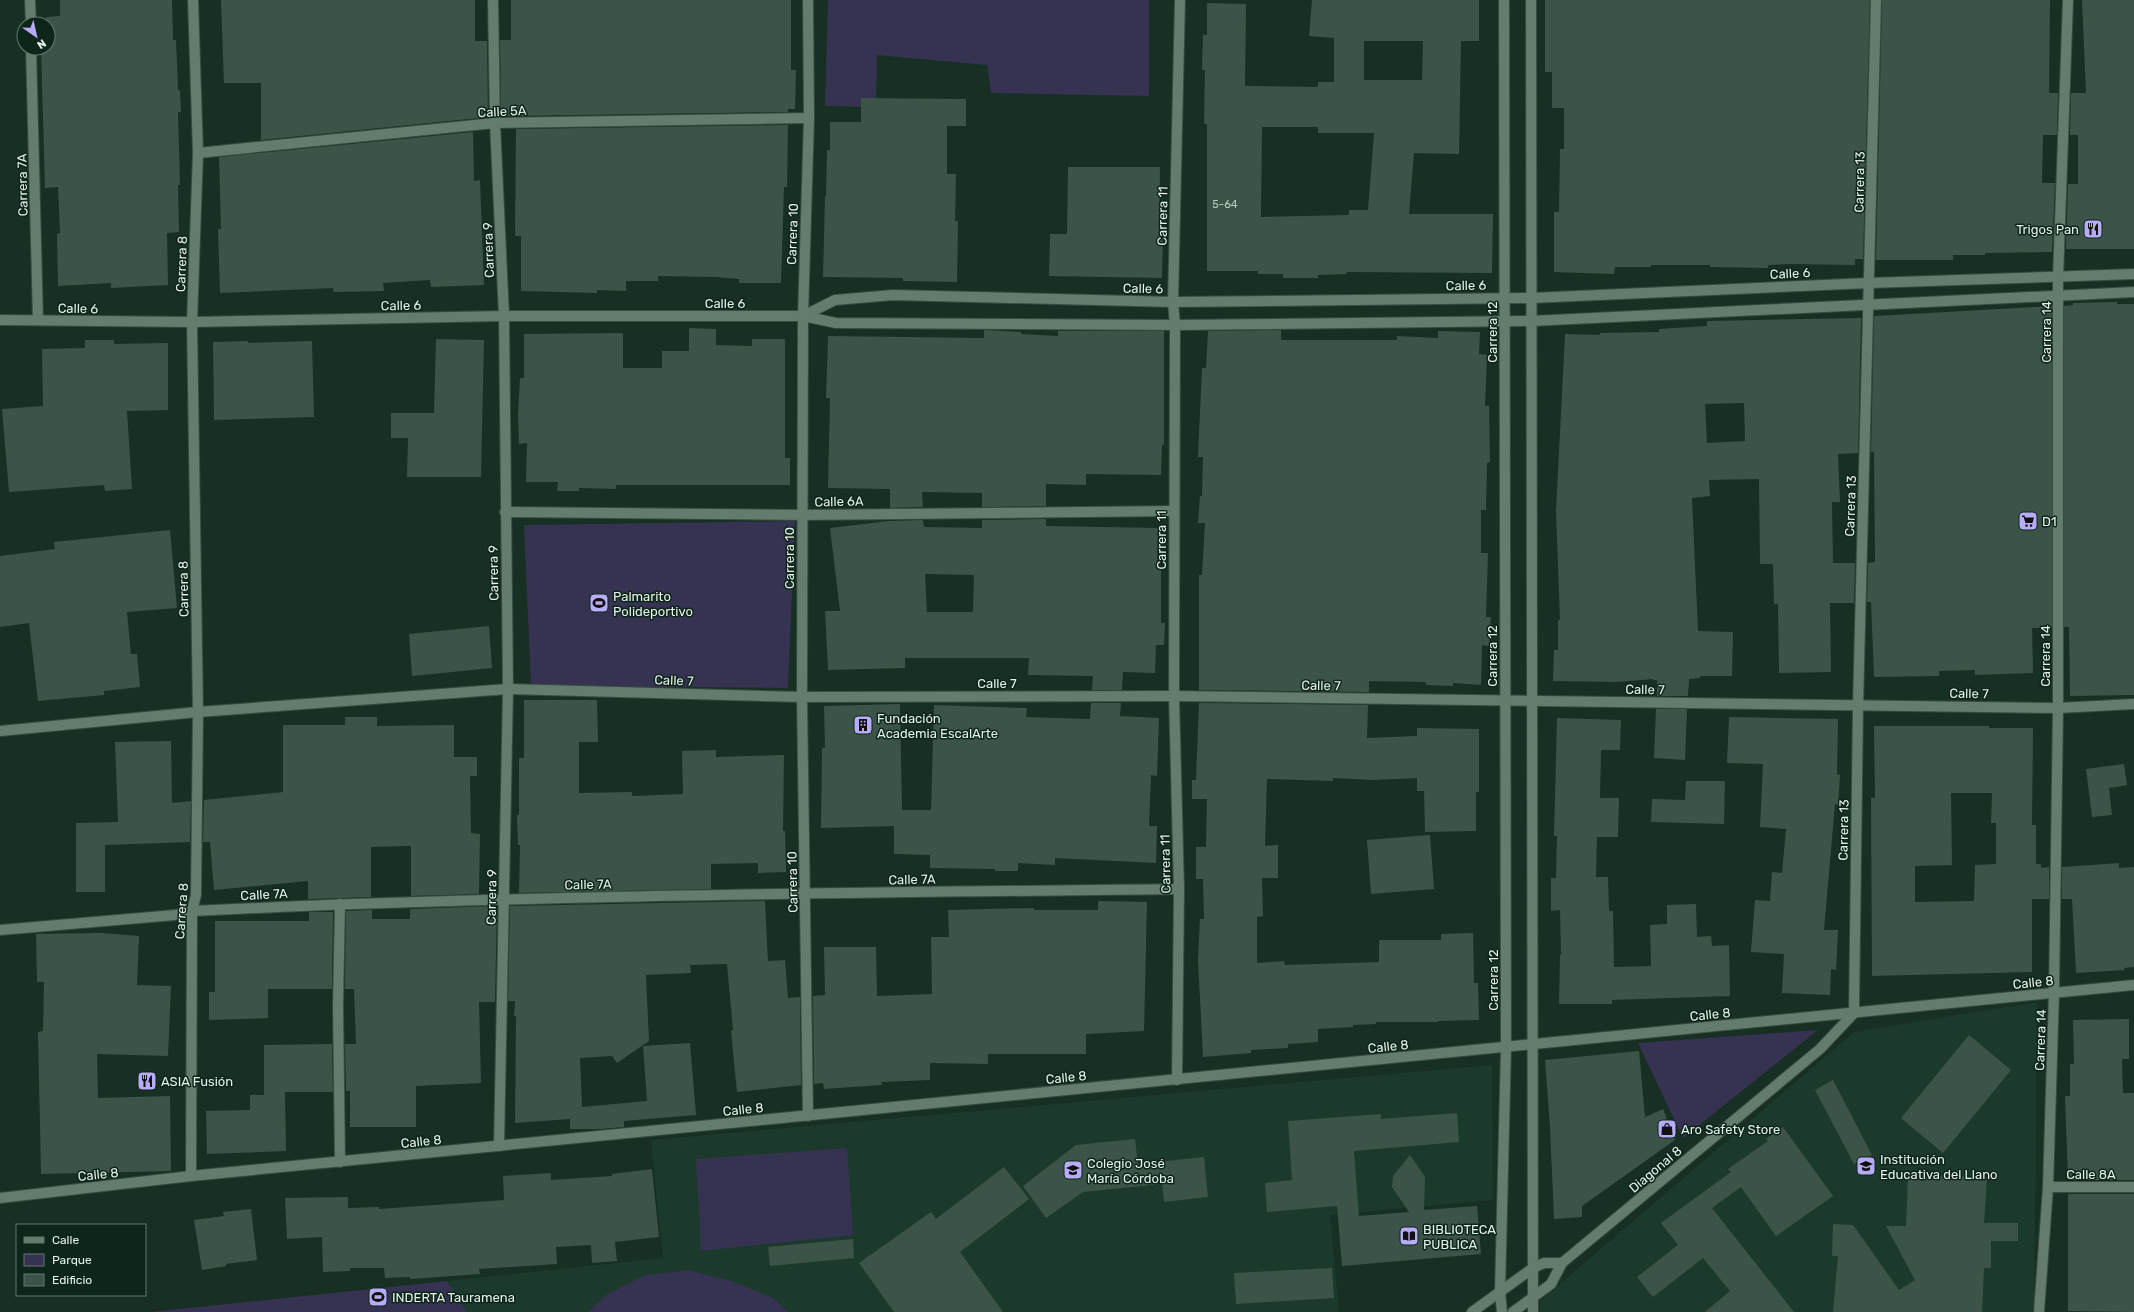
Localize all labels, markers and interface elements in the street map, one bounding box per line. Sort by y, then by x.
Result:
north arrow [16,16,56,56]
text: N [34,36,48,52]
street label: Calle 5A [477,103,527,120]
street label: Carrera 13 [1851,151,1868,213]
street label: Carrera 7A [14,153,31,217]
street label: Carrera 11 [1154,186,1171,246]
house number: 5-64 [1212,198,1238,211]
street label: Carrera 10 [784,203,801,265]
restaurant icon: Trigos Pan [2082,218,2104,240]
street label: Carrera 9 [480,222,497,278]
place label: Trigos Pan [2016,222,2079,238]
street label: Carrera 8 [173,236,190,292]
street label: Calle 6 [1769,265,1811,282]
street label: Calle 6 [1446,278,1487,293]
street label: Calle 6 [1123,281,1164,296]
street label: Calle 6 [705,296,745,311]
street label: Calle 6 [381,298,422,313]
street label: Calle 6 [58,301,99,316]
street label: Carrera 12 [1485,301,1500,363]
street label: Carrera 14 [2039,301,2054,363]
street label: Carrera 13 [1842,475,1859,537]
street label: Calle 6A [814,494,864,509]
street label: Carrera 11 [1154,510,1169,570]
supermarket icon: D1 [2017,510,2039,532]
place label: D1 [2042,514,2057,529]
street label: Carrera 10 [782,527,797,589]
street label: Carrera 9 [486,545,501,601]
street label: Carrera 8 [176,561,191,617]
place label: Palmarito Polideportivo [613,589,693,619]
sports icon: Palmarito Polideportivo [588,592,610,614]
street label: Carrera 12 [1485,625,1500,687]
street label: Carrera 14 [2038,625,2053,687]
street label: Calle 7 [654,672,694,689]
street label: Calle 7 [977,676,1017,691]
street label: Calle 7 [1301,678,1341,693]
street label: Calle 7 [1625,682,1665,697]
street label: Calle 7 [1949,686,1989,701]
place label: Fundación Academia EscalArte [877,711,998,741]
building icon: Fundación Academia EscalArte [852,714,874,736]
street label: Carrera 13 [1835,799,1852,861]
street label: Carrera 11 [1157,834,1174,894]
street label: Carrera 10 [784,851,801,913]
street label: Carrera 9 [484,869,499,925]
street label: Calle 7A [888,872,936,887]
street label: Calle 7A [564,877,612,892]
street label: Carrera 8 [172,882,191,940]
street label: Calle 7A [240,886,288,903]
street label: Carrera 12 [1486,949,1501,1011]
street label: Calle 8 [2012,973,2054,992]
street label: Calle 8 [1689,1005,1731,1024]
street label: Carrera 14 [2032,1009,2049,1071]
street label: Calle 8 [1367,1037,1409,1056]
street label: Calle 8 [1045,1068,1087,1087]
restaurant icon: ASIA Fusión [136,1070,158,1092]
place label: ASIA Fusión [161,1074,233,1089]
street label: Calle 8 [722,1100,764,1119]
shop icon: Aro Safety Store [1656,1118,1678,1140]
place label: Aro Safety Store [1681,1122,1780,1137]
street label: Calle 8 [400,1132,442,1151]
street label: Diagonal 8 [1626,1143,1685,1197]
place label: Institución Educativa del Llano [1880,1152,1998,1182]
school or university icon: Institución Educativa del Llano [1855,1155,1877,1177]
place label: Colegio José María Córdoba [1087,1156,1174,1186]
school or university icon: Colegio José María Córdoba [1062,1159,1084,1181]
street label: Calle 8 [77,1165,119,1184]
street label: Calle 8A [2066,1167,2116,1182]
place label: BIBLIOTECA PUBLICA [1423,1222,1496,1252]
legend [16,1224,146,1296]
library icon: BIBLIOTECA PUBLICA [1398,1225,1420,1247]
text: Calle [52,1233,79,1247]
text: Parque [52,1253,92,1267]
text: Edificio [52,1273,92,1287]
sports icon: INDERTA Tauramena [367,1286,389,1308]
place label: INDERTA Tauramena [392,1290,515,1305]

